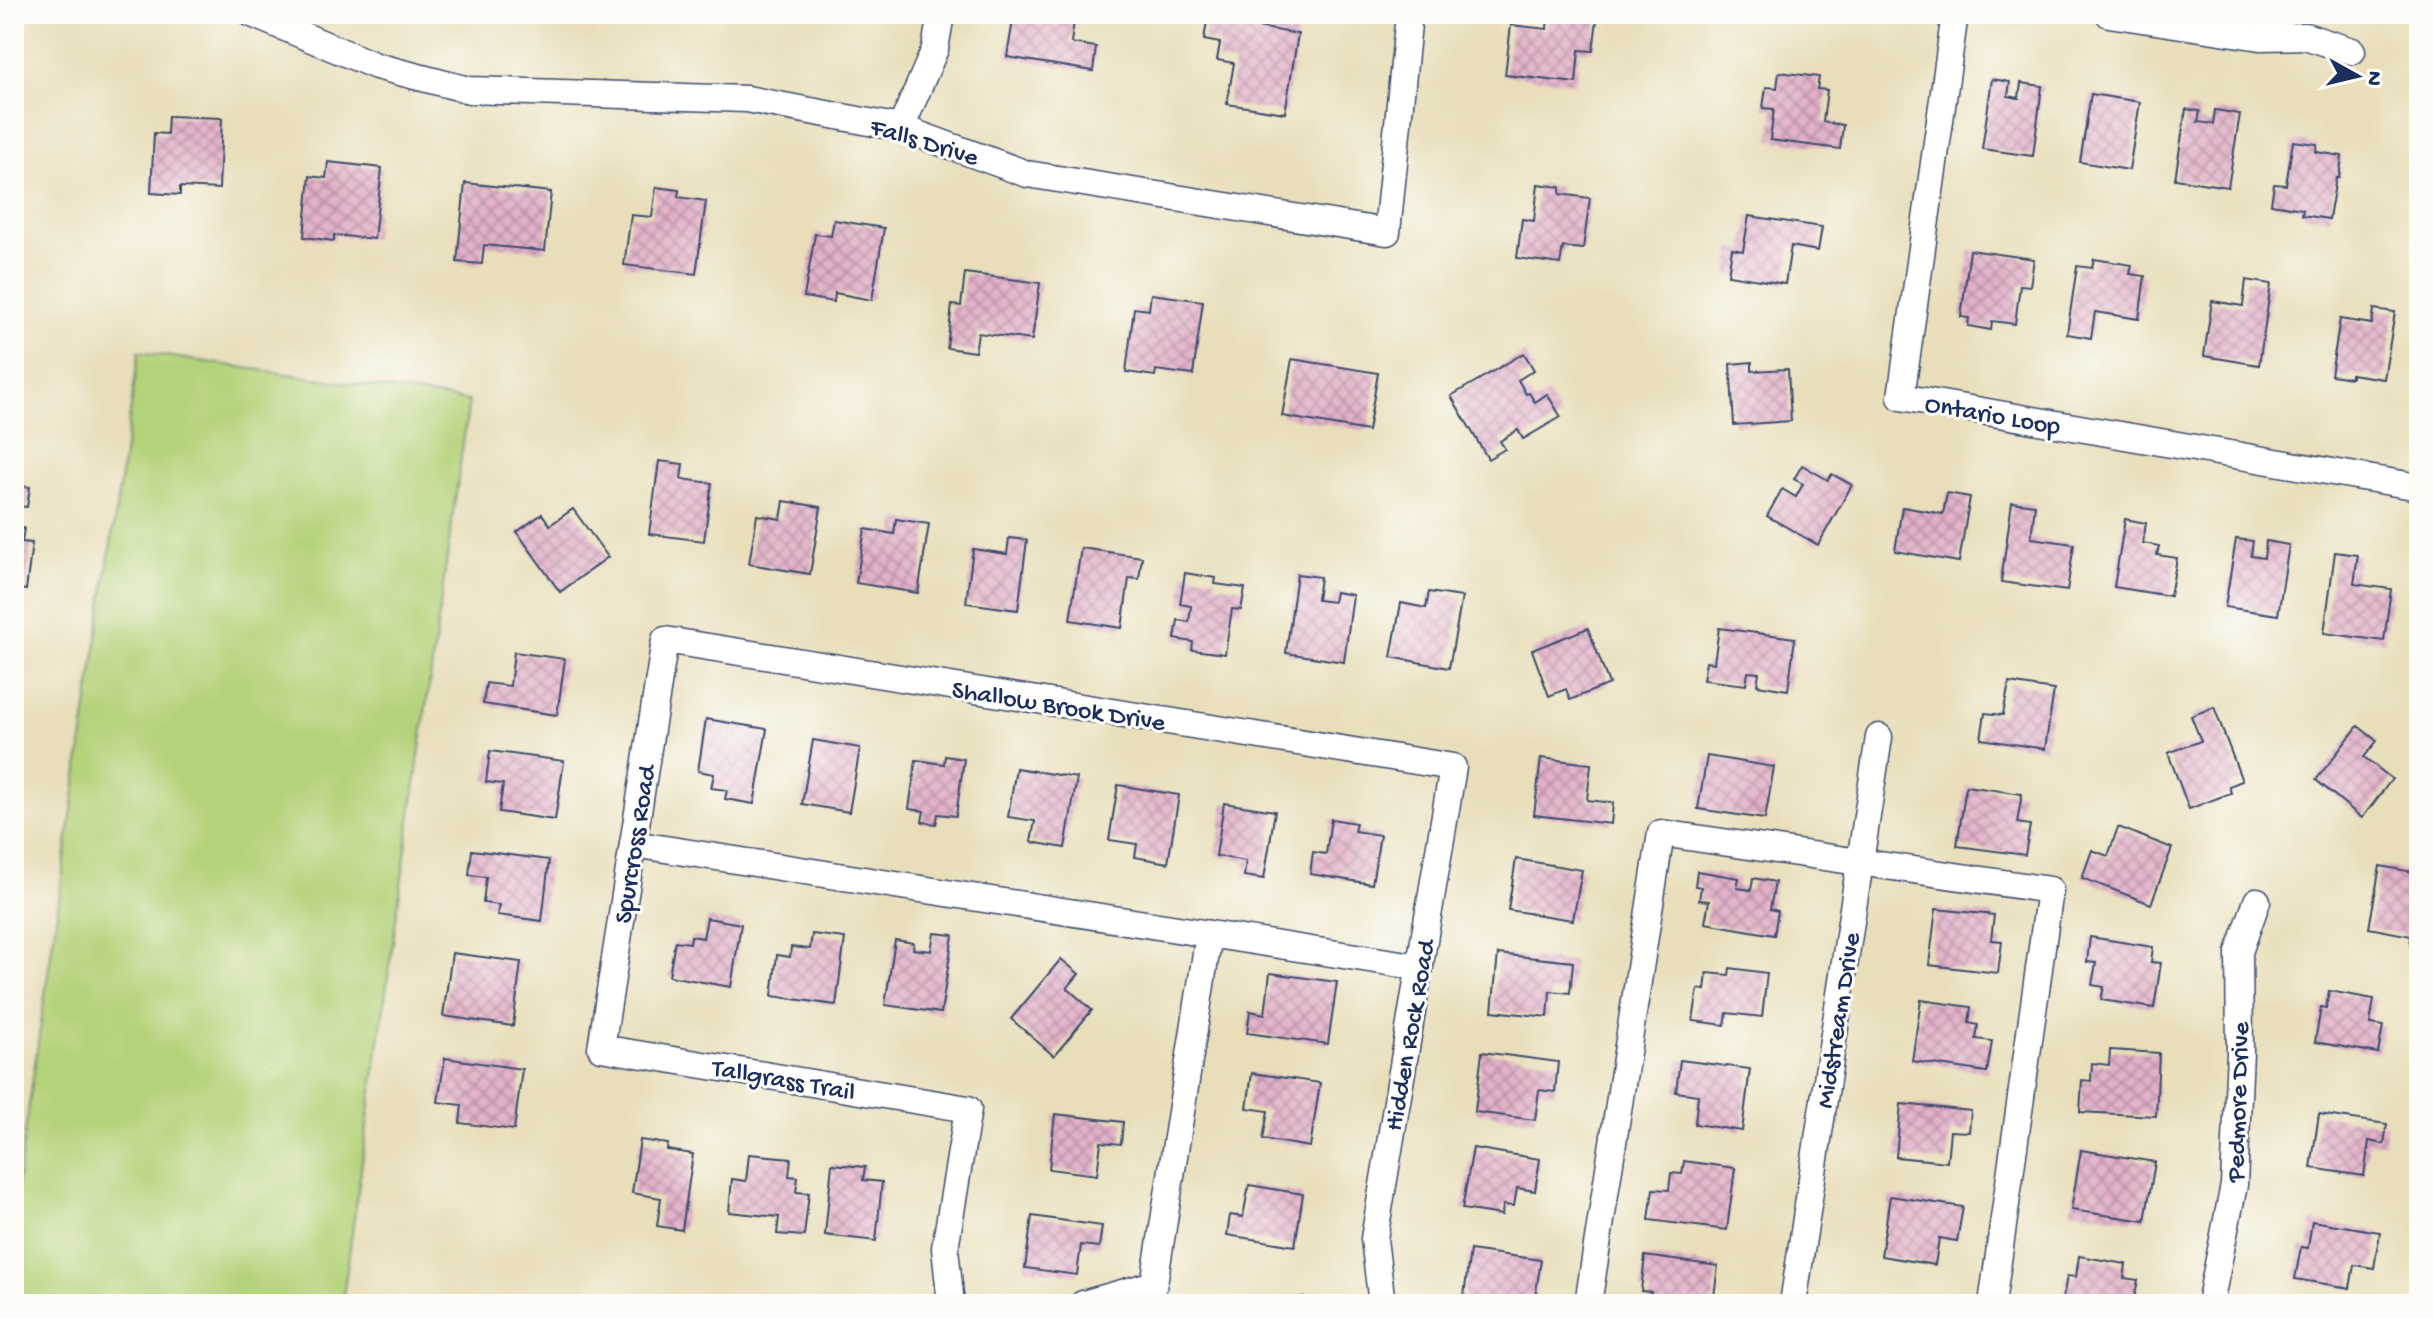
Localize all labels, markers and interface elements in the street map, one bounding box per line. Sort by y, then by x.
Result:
north arrow [2317,36,2397,116]
text: N [2359,69,2387,87]
street label: Falls Drive [865,113,982,176]
street label: Ontario Loop [1922,390,2062,445]
street label: Shallow Brook Drive [949,676,1168,741]
street label: Spurcross Road [610,762,666,926]
street label: Midstream Drive [1811,930,1870,1111]
street label: Hidden Rock Road [1380,936,1445,1134]
street label: Pedmore Drive [2222,1021,2259,1184]
street label: Tallgrass Trail [707,1054,857,1110]

